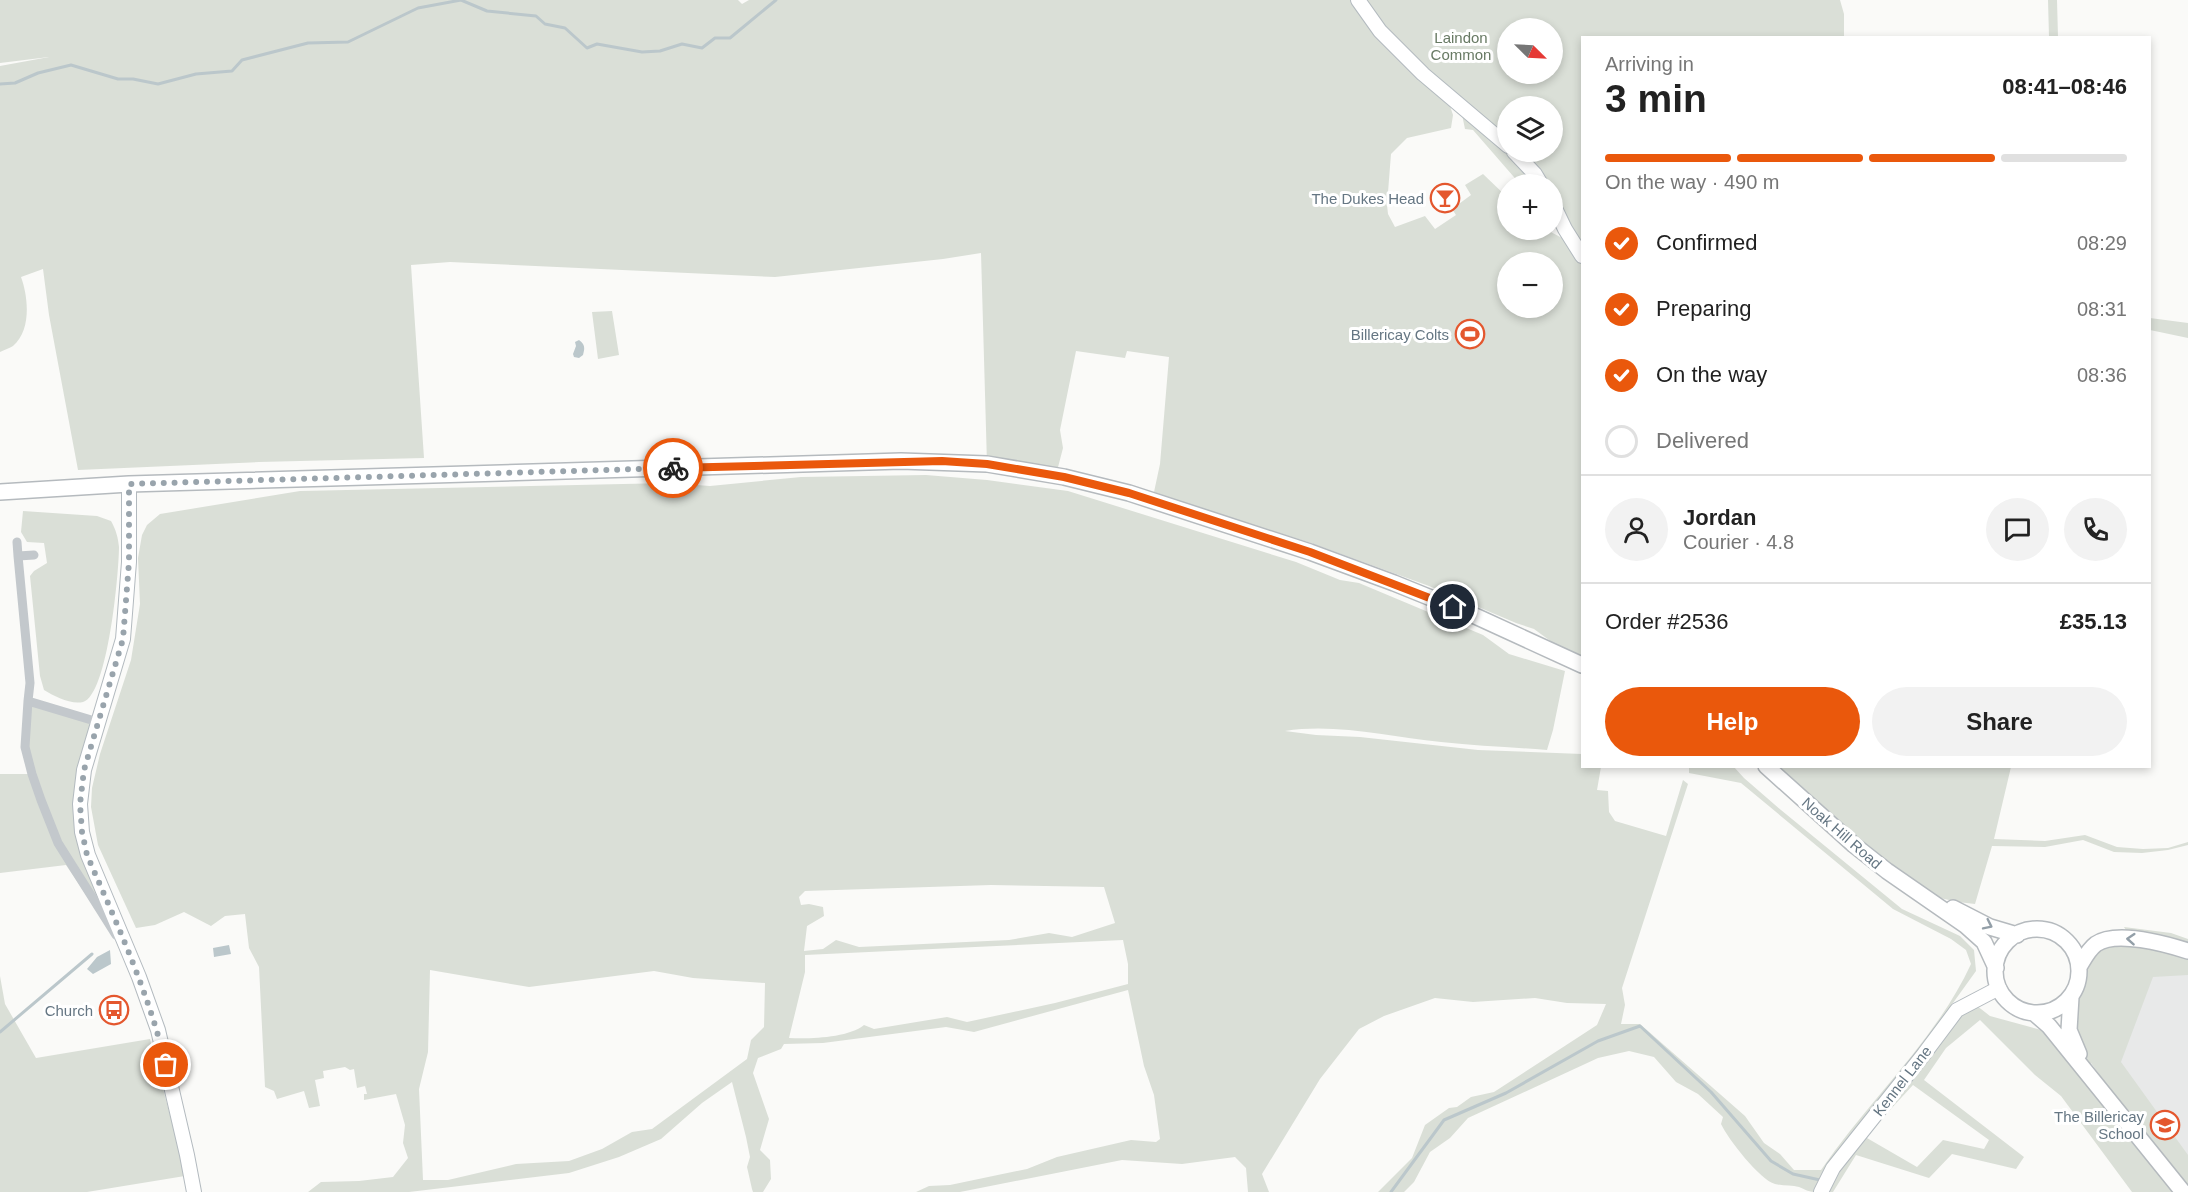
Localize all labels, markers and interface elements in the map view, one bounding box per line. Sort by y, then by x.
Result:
north arrow [1497,18,1563,84]
map controls [1497,18,1563,318]
park label: Laindon Common [1431,29,1491,63]
text: Arriving in [1605,53,1694,75]
text: 08:41–08:46 [2002,74,2127,99]
text: 3 min [1605,77,1707,120]
button: layers [1497,96,1563,162]
text: On the way · 490 m [1605,171,1780,193]
button: + [1497,174,1563,240]
bar icon: The Dukes Head [1429,182,1461,214]
place label: The Dukes Head [1311,190,1424,207]
icon: check [1605,227,1638,260]
text: Confirmed [1656,230,1757,255]
text: 08:29 [2077,232,2127,254]
button: − [1497,252,1563,318]
icon: check [1605,293,1638,326]
text: Preparing [1656,296,1751,321]
text: 08:31 [2077,298,2127,320]
sports icon: Billericay Colts [1454,318,1486,350]
place label: Billericay Colts [1351,326,1449,343]
icon: check [1605,359,1638,392]
text: On the way [1656,362,1767,387]
text: 08:36 [2077,364,2127,386]
text: Delivered [1656,428,1749,453]
courier [643,438,703,498]
icon: bike [657,452,690,485]
button: person [1605,498,1668,561]
button: chat [1986,498,2049,561]
button: phone [2064,498,2127,561]
text: Jordan [1683,505,1756,530]
text: Courier · 4.8 [1683,531,1794,553]
pin [1427,581,1478,632]
icon: home [1436,590,1469,623]
text: Order #2536 [1605,609,1729,634]
text: £35.13 [2060,609,2127,634]
button: Help [1605,687,1860,756]
button: Share [1872,687,2127,756]
street label: Noak Hill Road [1799,794,1885,872]
one-way arrow [1982,918,1993,930]
one-way arrow [2126,933,2135,946]
bus stop icon: Church [98,994,130,1026]
place label: Church [45,1002,93,1019]
pin [140,1039,191,1090]
street label: Kennel Lane [1869,1043,1935,1119]
icon: bag [149,1048,182,1081]
place label: The Billericay School [2054,1108,2144,1142]
school or university icon: The Billericay School [2149,1109,2181,1141]

